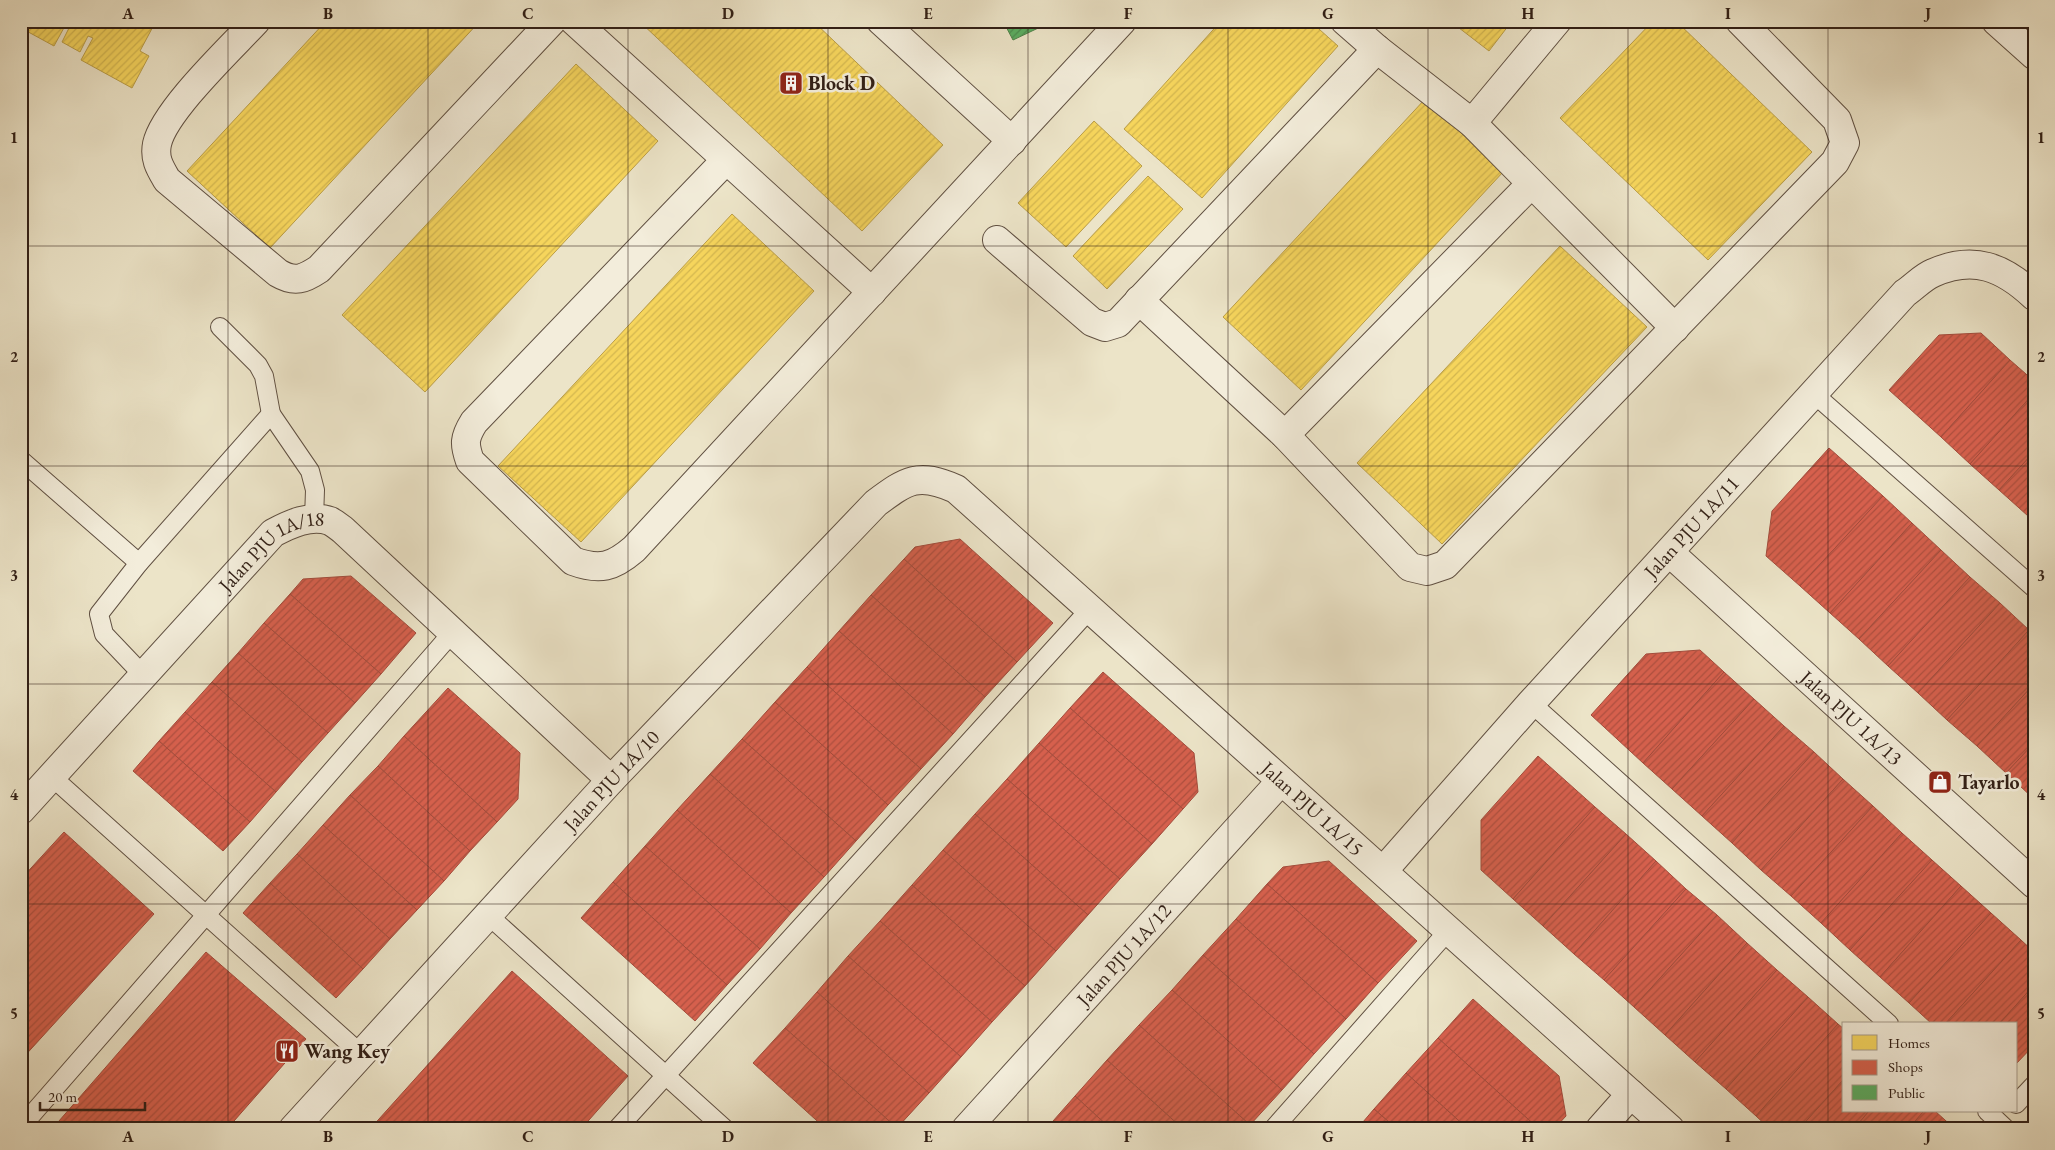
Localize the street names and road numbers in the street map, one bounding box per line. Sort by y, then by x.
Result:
street label: Jalan PJU 1A/11 [1637,471,1745,585]
street label: Jalan PJU 1A/18 [211,505,325,599]
street label: Jalan PJU 1A/13 [1793,663,1908,771]
street label: Jalan PJU 1A/10 [556,724,665,838]
street label: Jalan PJU 1A/15 [1254,754,1369,861]
street label: Jalan PJU 1A/12 [1069,898,1177,1013]

